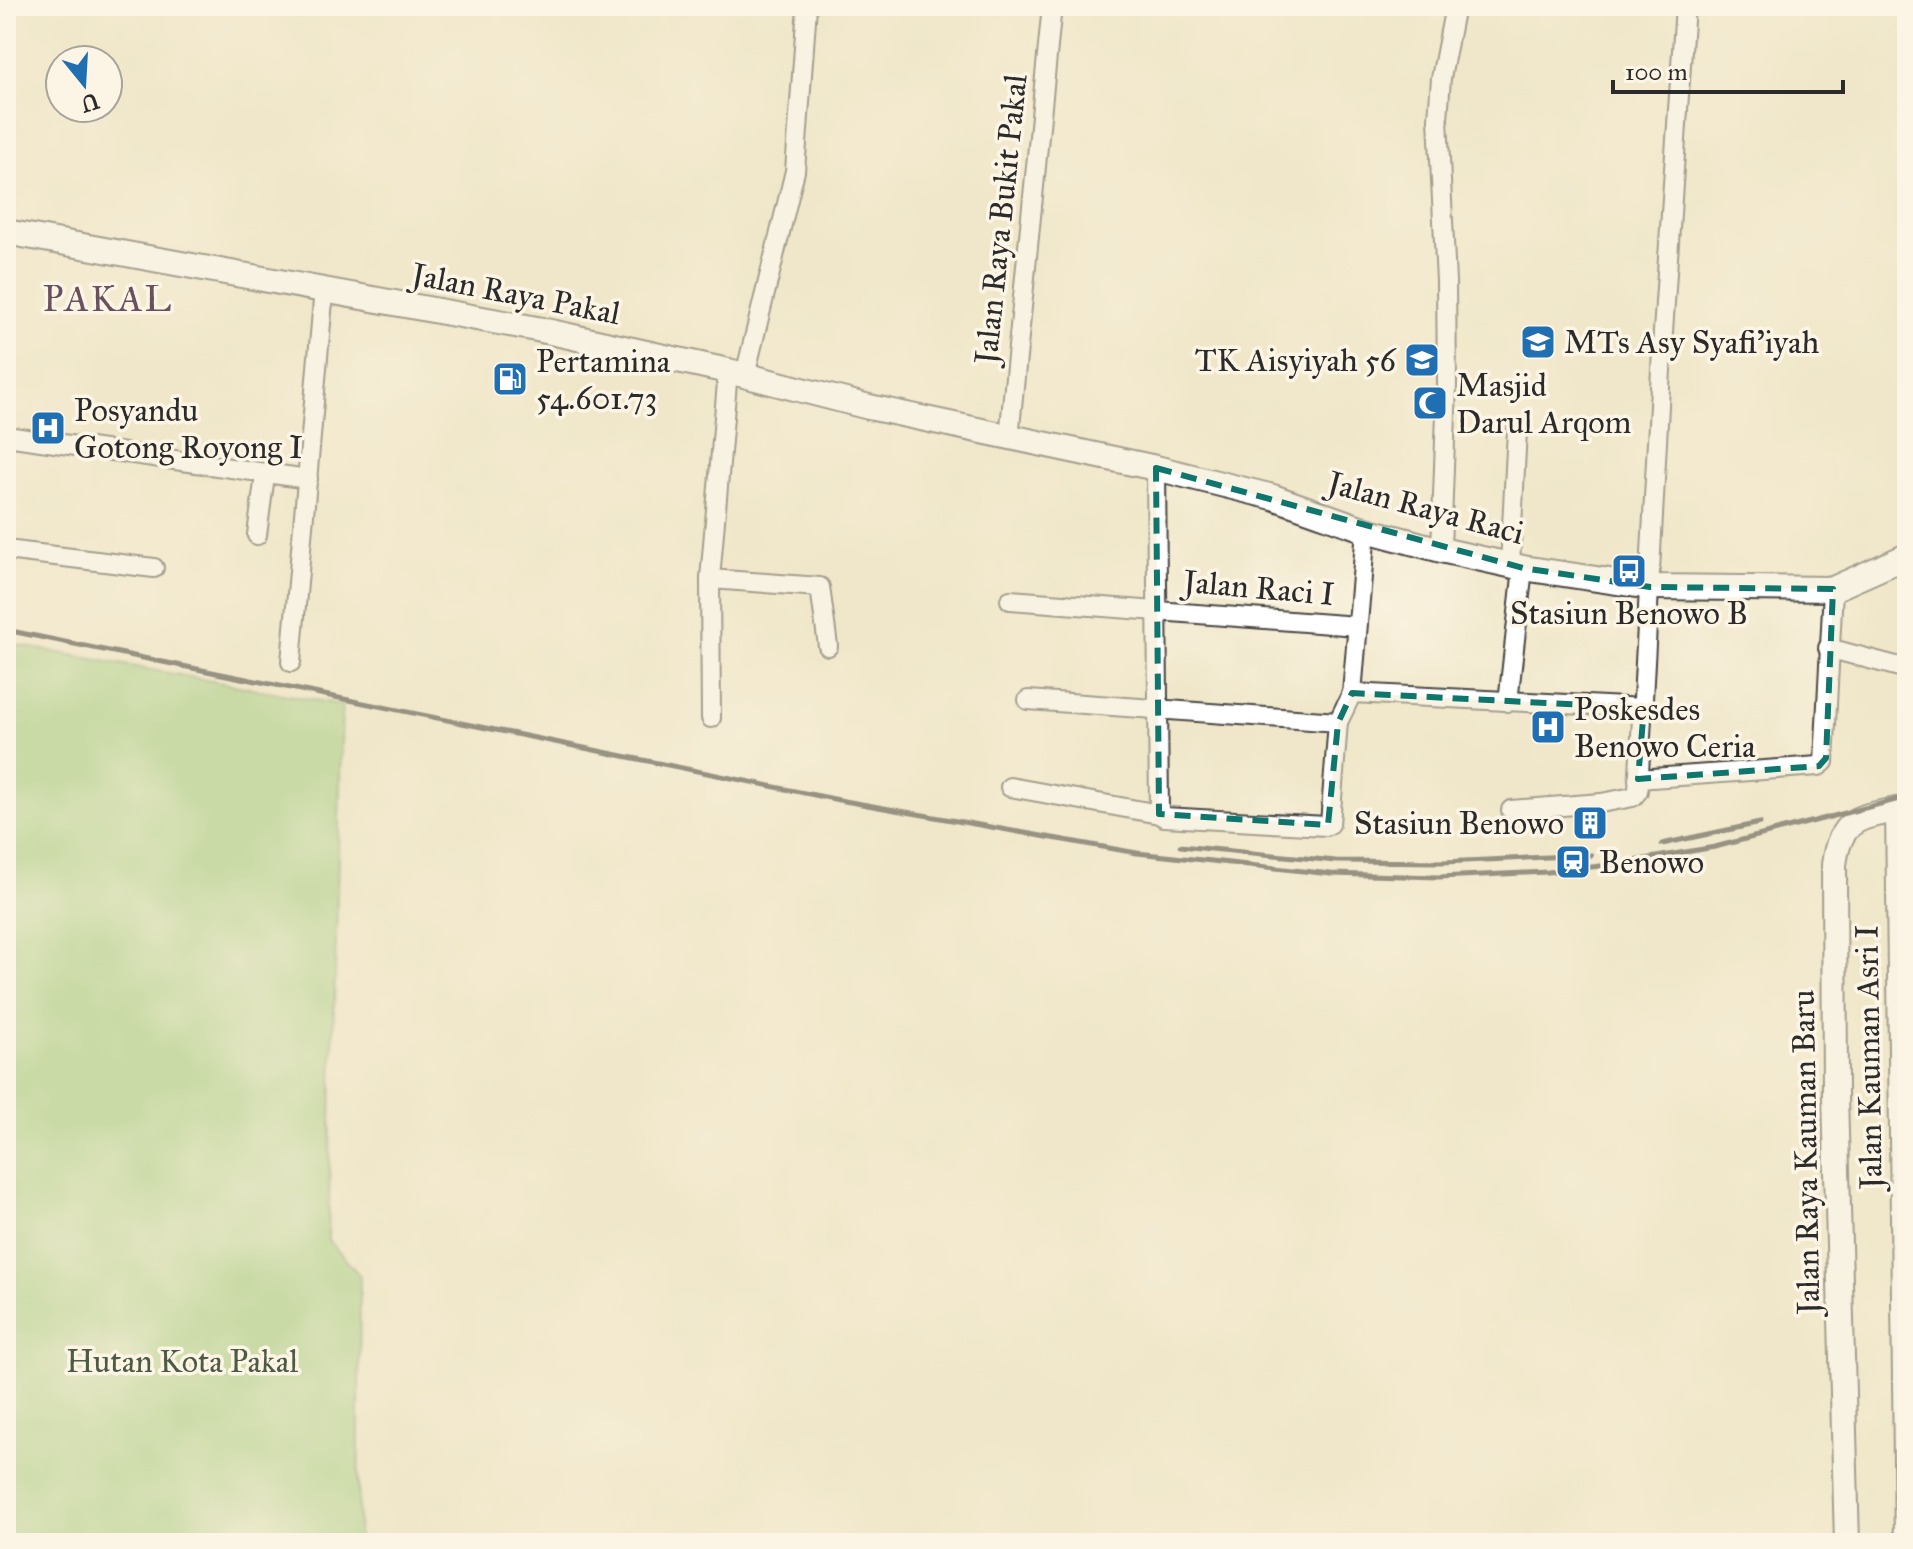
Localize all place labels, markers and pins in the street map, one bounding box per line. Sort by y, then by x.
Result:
school or university icon: MTs Asy Syafi'iyah [1519,323,1557,361]
place label: MTs Asy Syafi'iyah [1564,323,1819,362]
place label: TK Aisyiyah 56 [1195,341,1398,380]
school or university icon: TK Aisyiyah 56 [1403,341,1441,379]
place label: Pertamina 54.601.73 [536,342,671,418]
fuel station icon: Pertamina 54.601.73 [491,360,529,398]
place label: Masjid Darul Arqom [1456,366,1632,442]
mosque icon: Masjid Darul Arqom [1411,384,1449,422]
place label: Posyandu Gotong Royong I [74,391,303,467]
hospital icon: Posyandu Gotong Royong I [29,409,67,447]
bus stop icon: Stasiun Benowo B [1610,552,1648,590]
place label: Stasiun Benowo B [1510,594,1748,633]
place label: Poskesdes Benowo Ceria [1574,690,1756,766]
hospital icon: Poskesdes Benowo Ceria [1529,708,1567,746]
place label: Stasiun Benowo [1354,804,1564,843]
building icon: Stasiun Benowo [1571,804,1609,842]
station icon: Benowo [1554,843,1592,881]
place label: Benowo [1599,843,1704,882]

